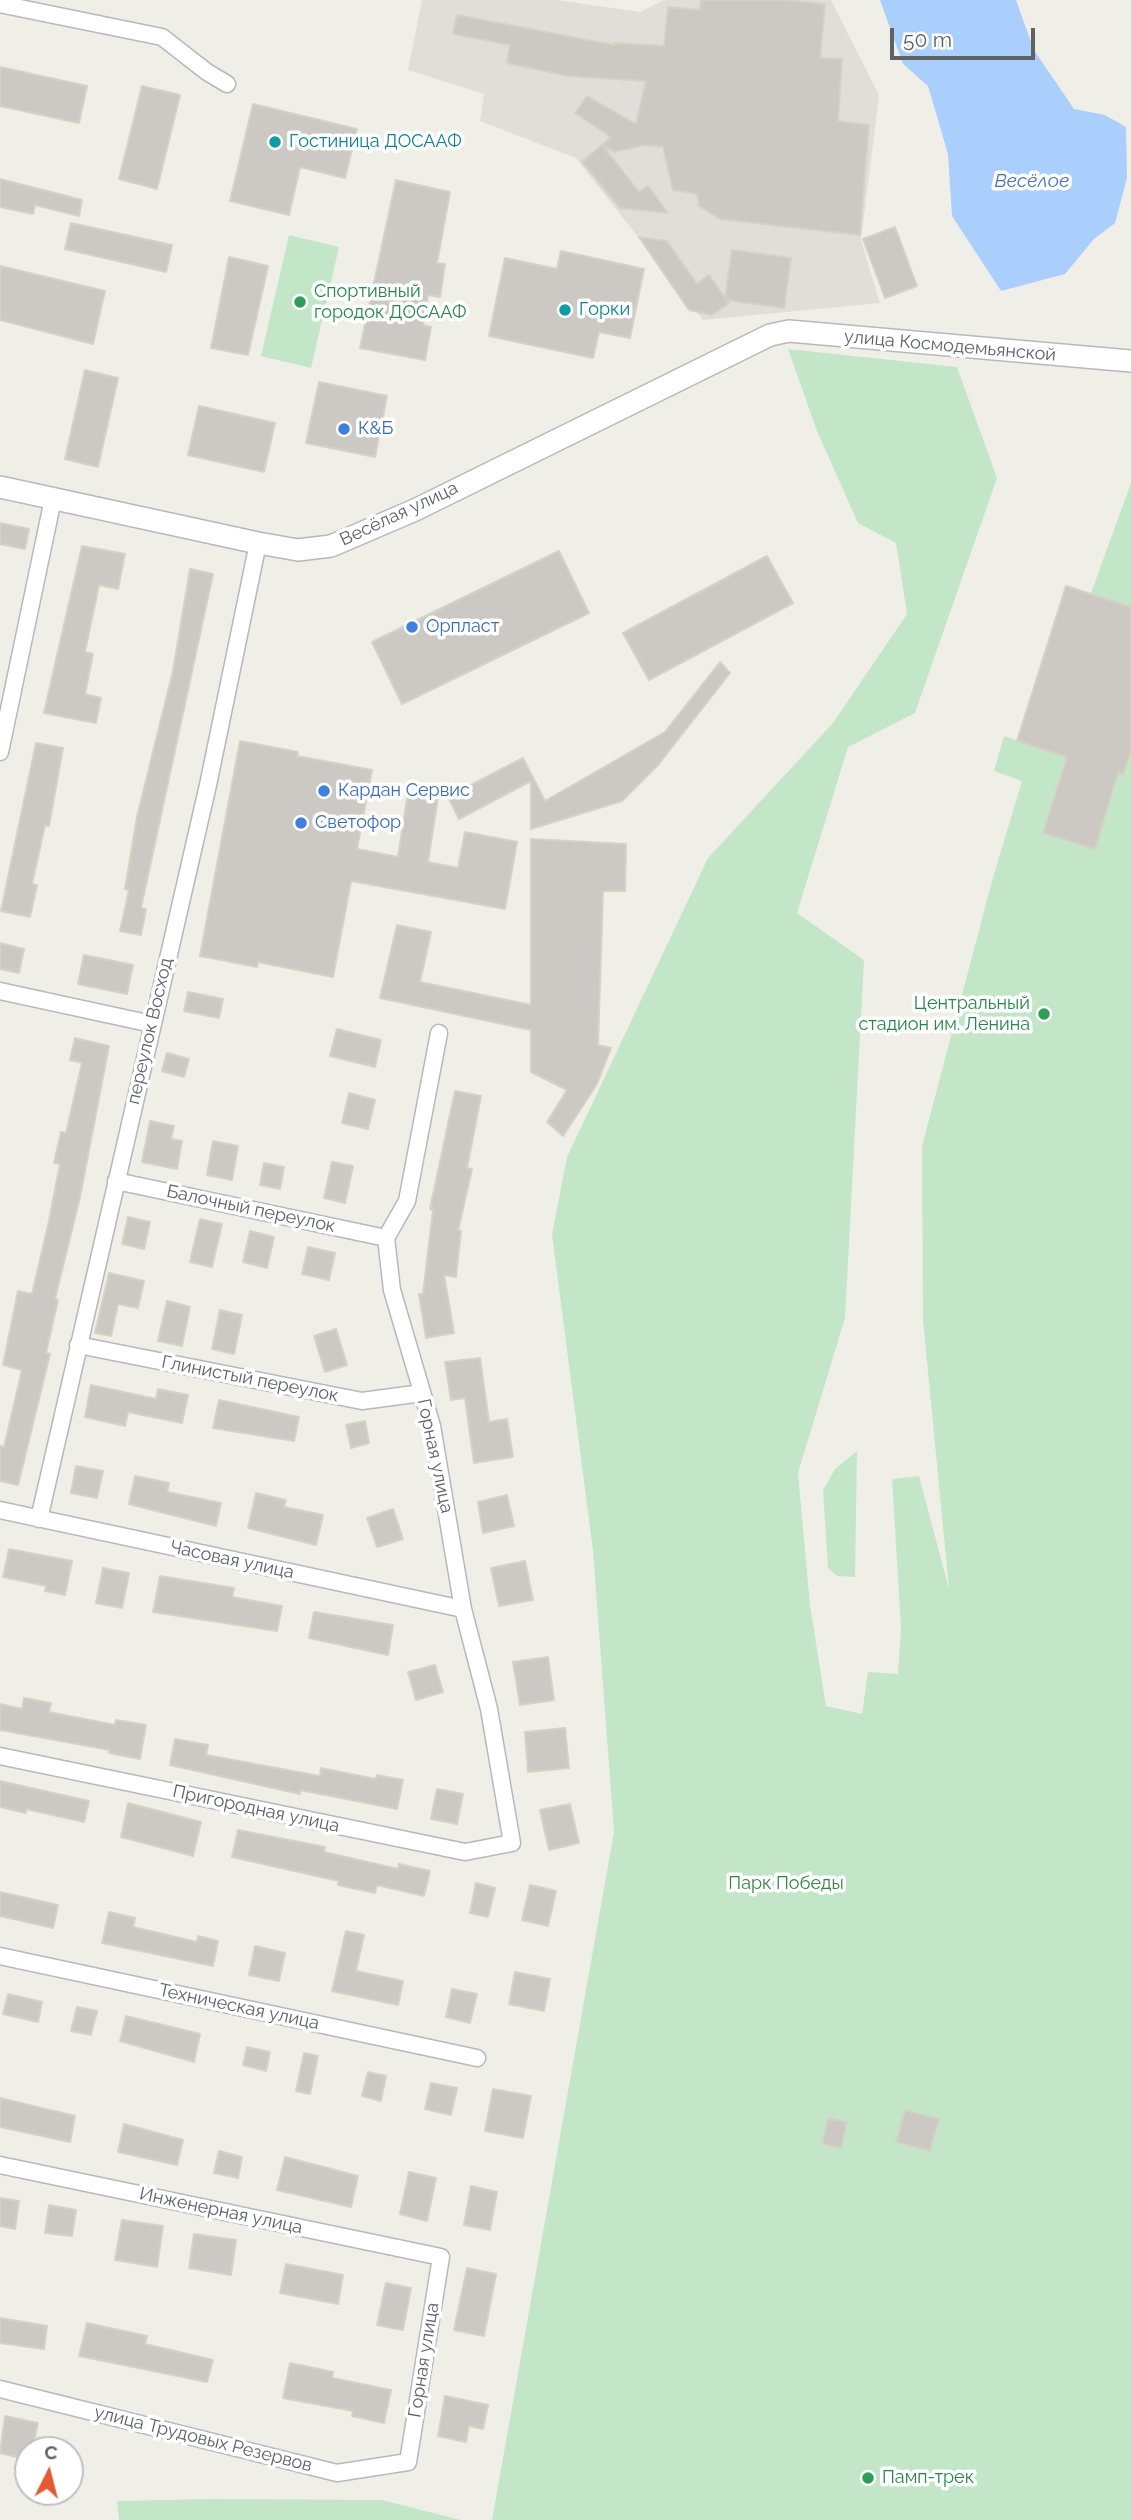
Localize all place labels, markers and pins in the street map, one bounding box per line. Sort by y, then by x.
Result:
place label: Гостиница ДОСААФ [289,131,462,153]
marker: Гостиница ДОСААФ [267,134,283,150]
place label: Спортивный городок ДОСААФ [314,281,467,324]
marker: Спортивный городок ДОСААФ [292,294,308,310]
place label: Горки [579,299,630,321]
marker: Горки [557,302,573,318]
place label: К&Б [358,418,393,440]
marker: К&Б [336,421,352,437]
place label: Орпласт [426,616,499,638]
marker: Орпласт [404,619,420,635]
place label: Кардан Сервис [338,780,470,802]
marker: Кардан Сервис [316,783,332,799]
place label: Светофор [315,812,401,834]
marker: Светофор [293,815,309,831]
place label: Центральный стадион им. Ленина [858,993,1030,1036]
marker: Центральный стадион им. Ленина [1036,1006,1052,1022]
place label: Памп-трек [882,2467,974,2489]
marker: Памп-трек [860,2470,876,2486]

